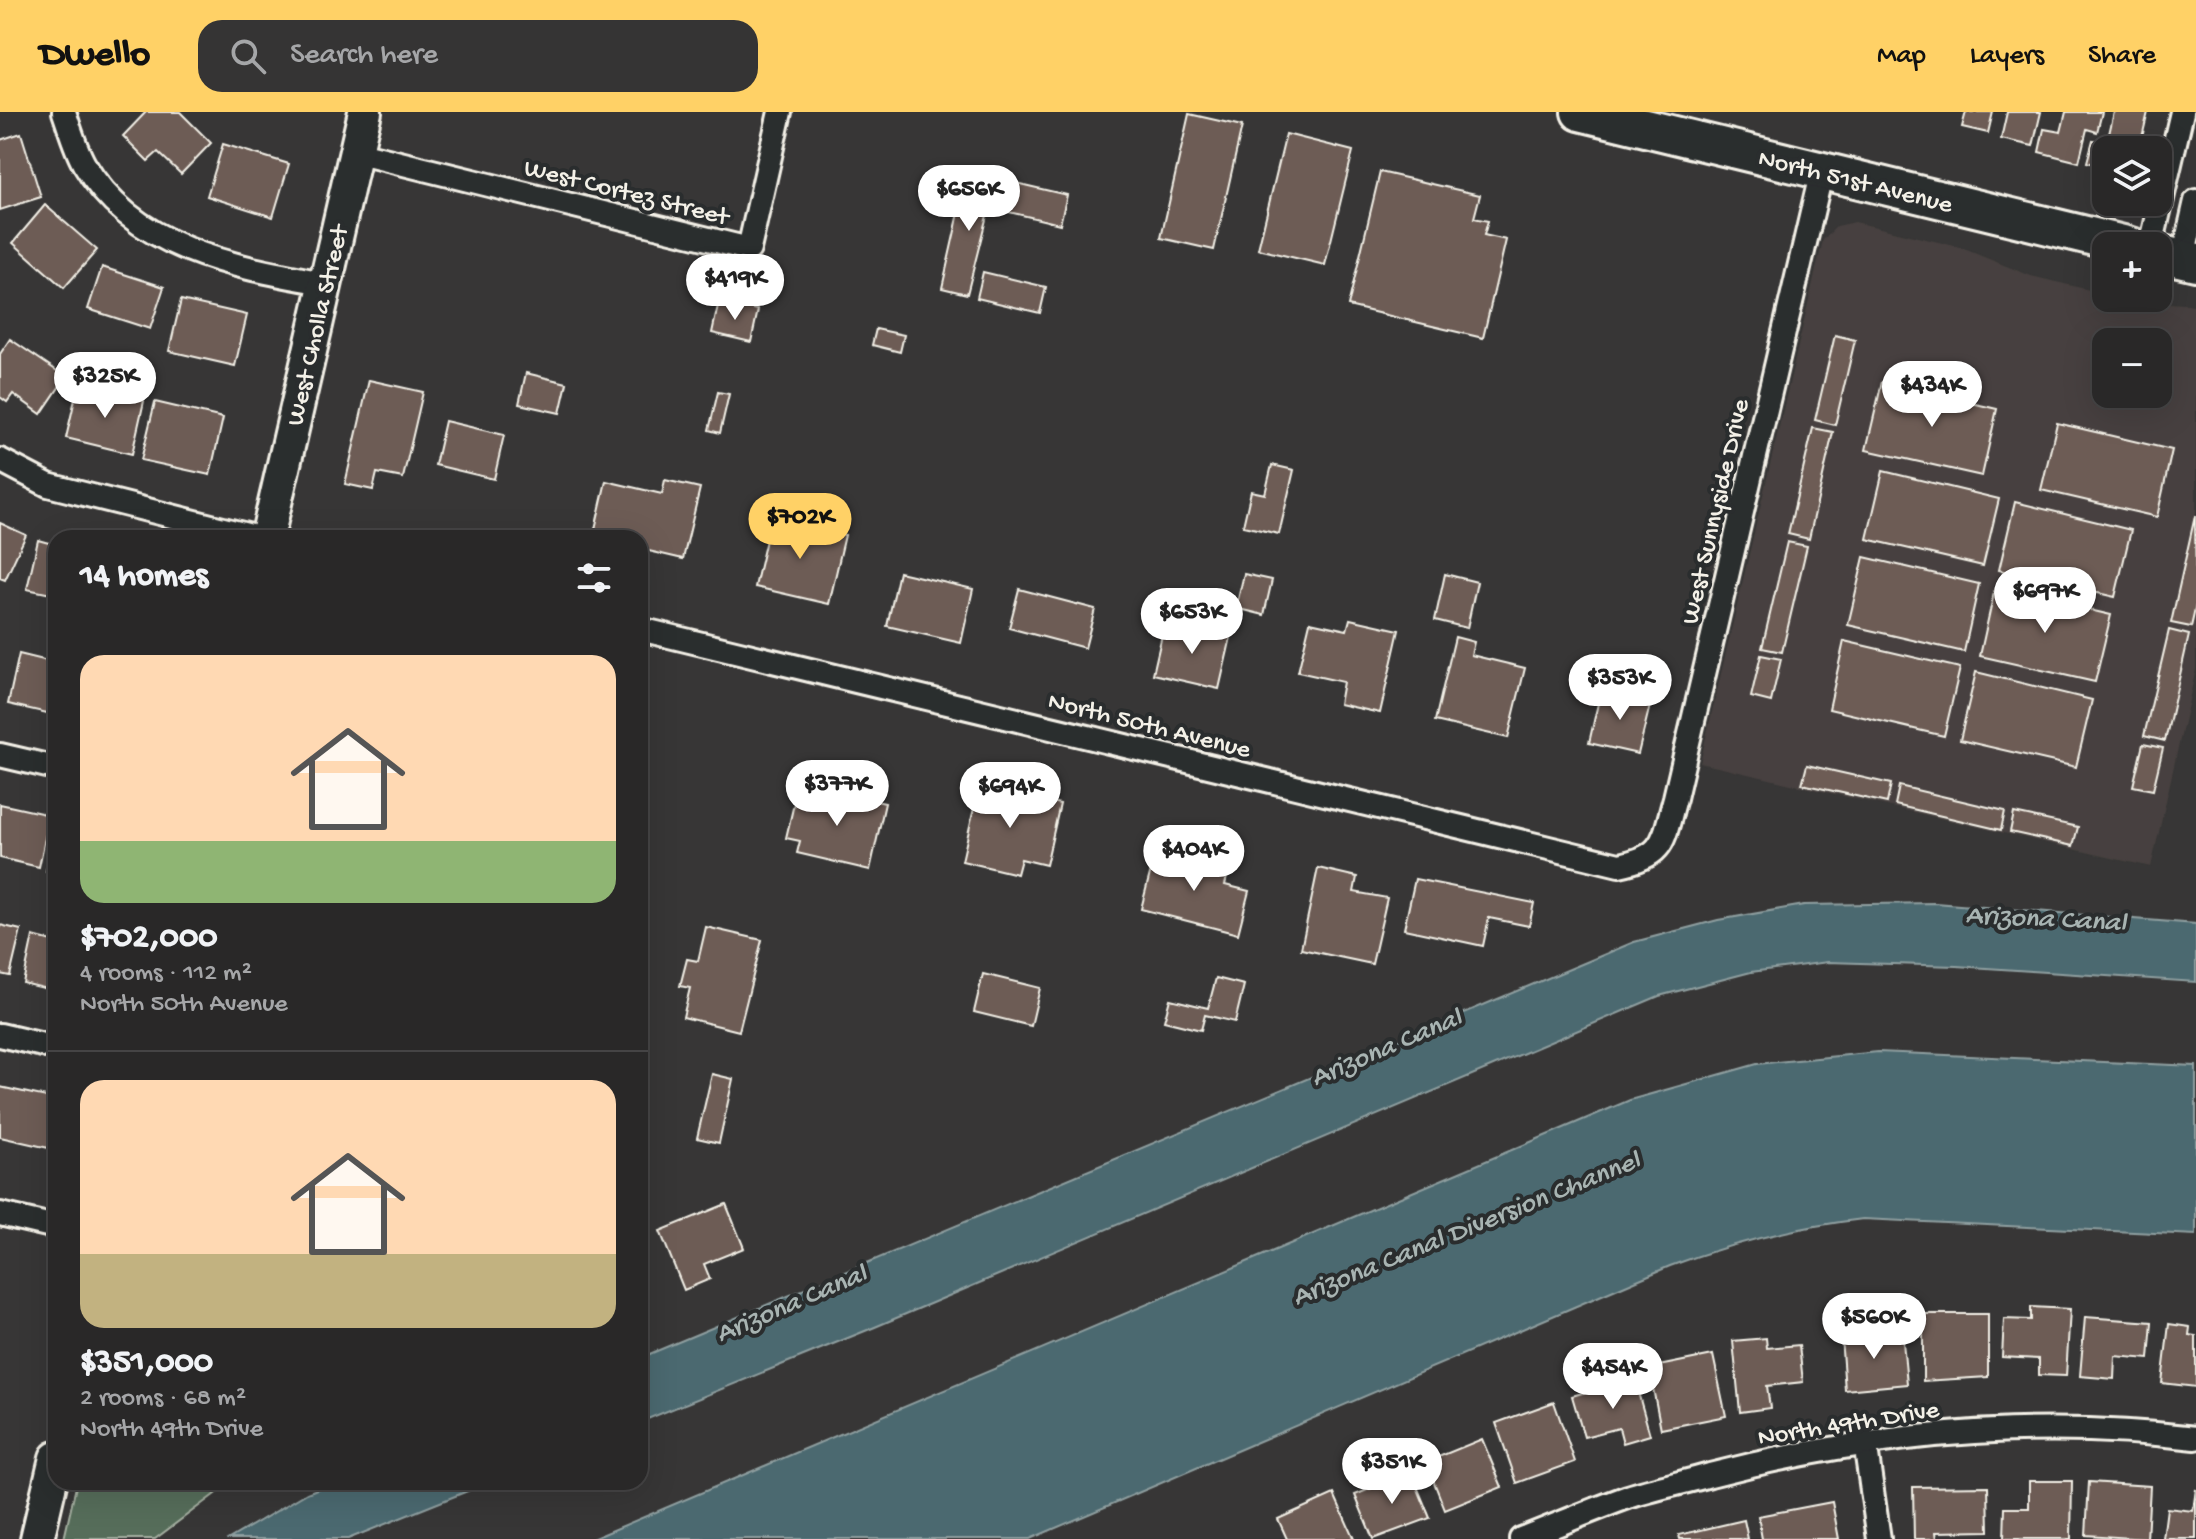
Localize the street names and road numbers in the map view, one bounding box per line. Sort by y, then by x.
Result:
street label: North 51st Avenue [1755,144,1956,223]
street label: West Cortez Street [520,154,734,235]
street label: West Cholla Street [281,220,358,429]
street label: West Sunnyside Drive [1676,396,1759,628]
street label: North 50th Avenue [1044,687,1254,768]
street label: North 49th Drive [1756,1396,1942,1455]

